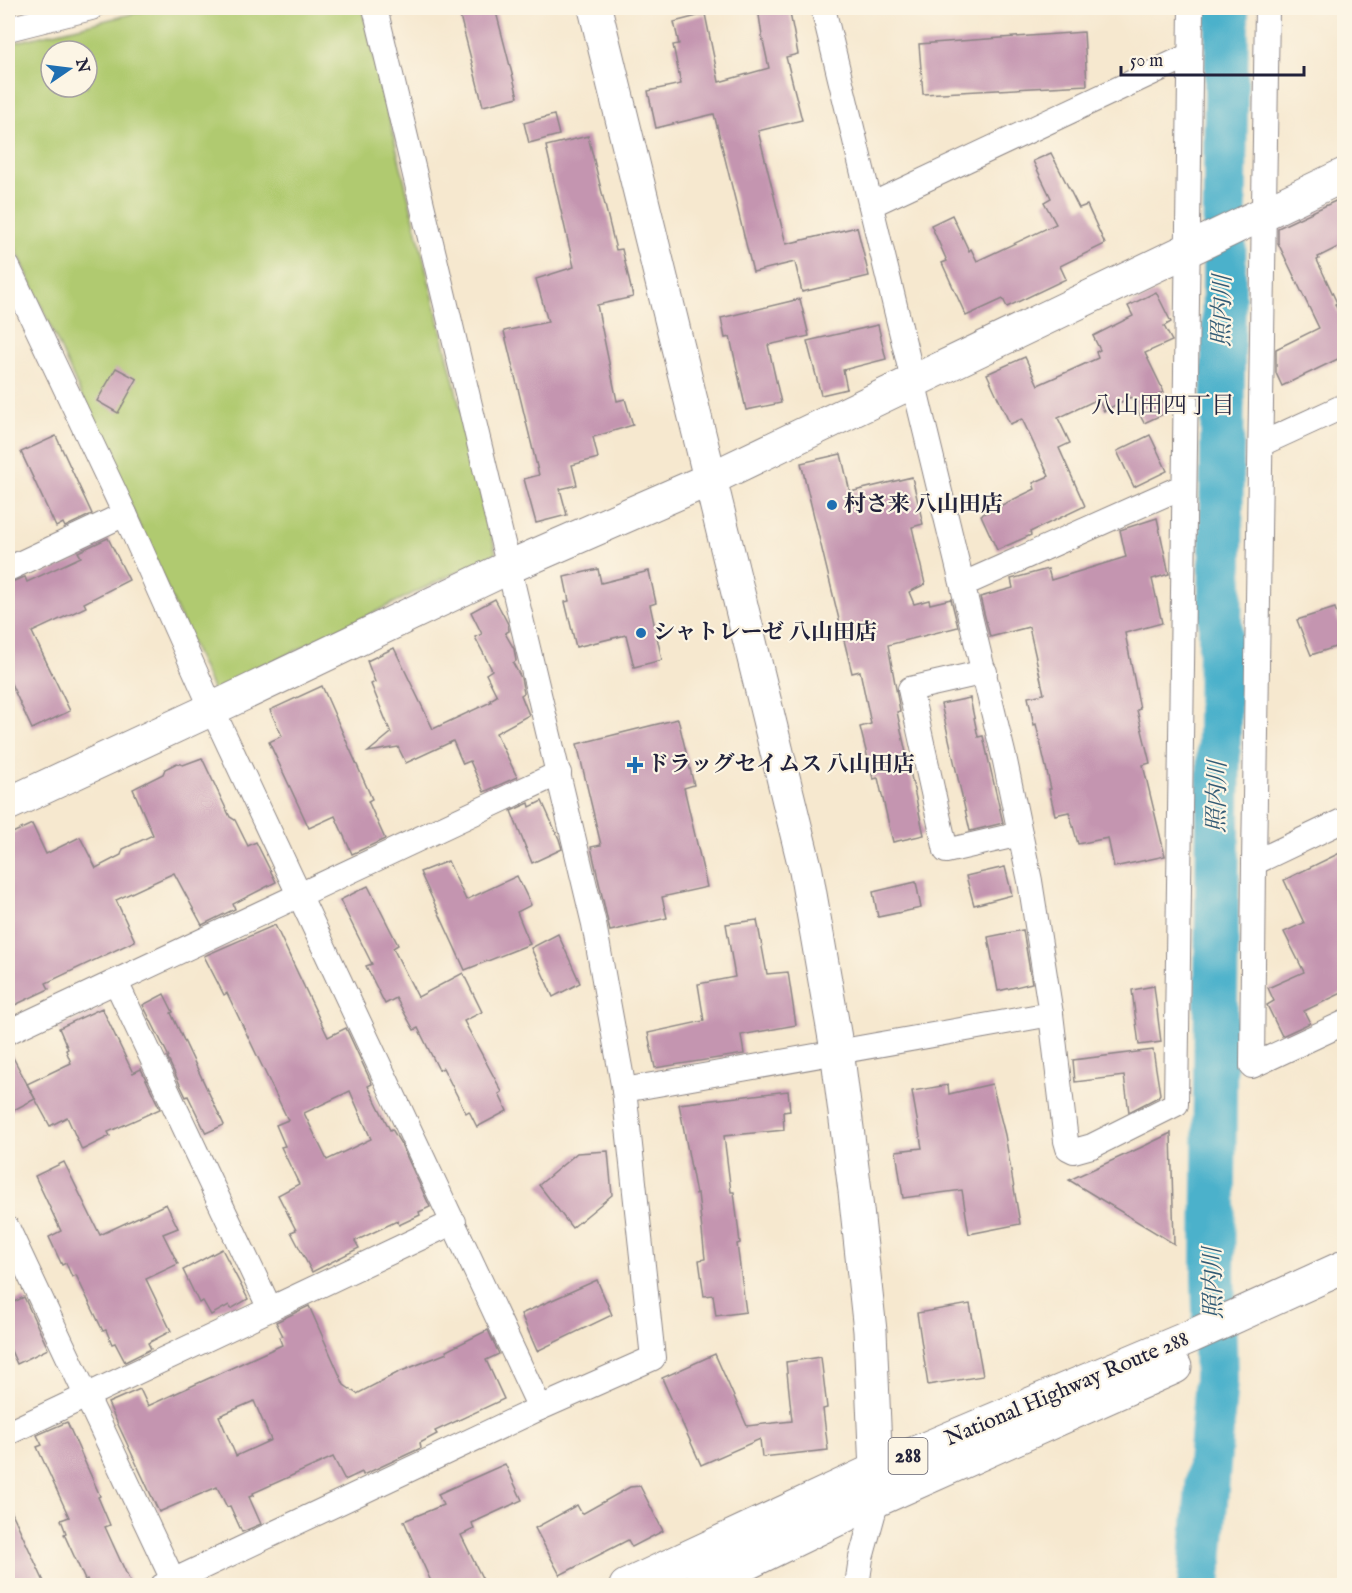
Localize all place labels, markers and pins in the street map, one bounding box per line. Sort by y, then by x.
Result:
place label: 村さ来 八山田店 [844,491,1003,519]
marker: 村さ来 八山田店 [825,498,839,512]
place label: シャトレーゼ 八山田店 [653,619,877,647]
marker: シャトレーゼ 八山田店 [634,626,648,640]
place label: ドラッグセイムス 八山田店 [647,751,915,779]
marker: ドラッグセイムス 八山田店 [628,758,642,772]

